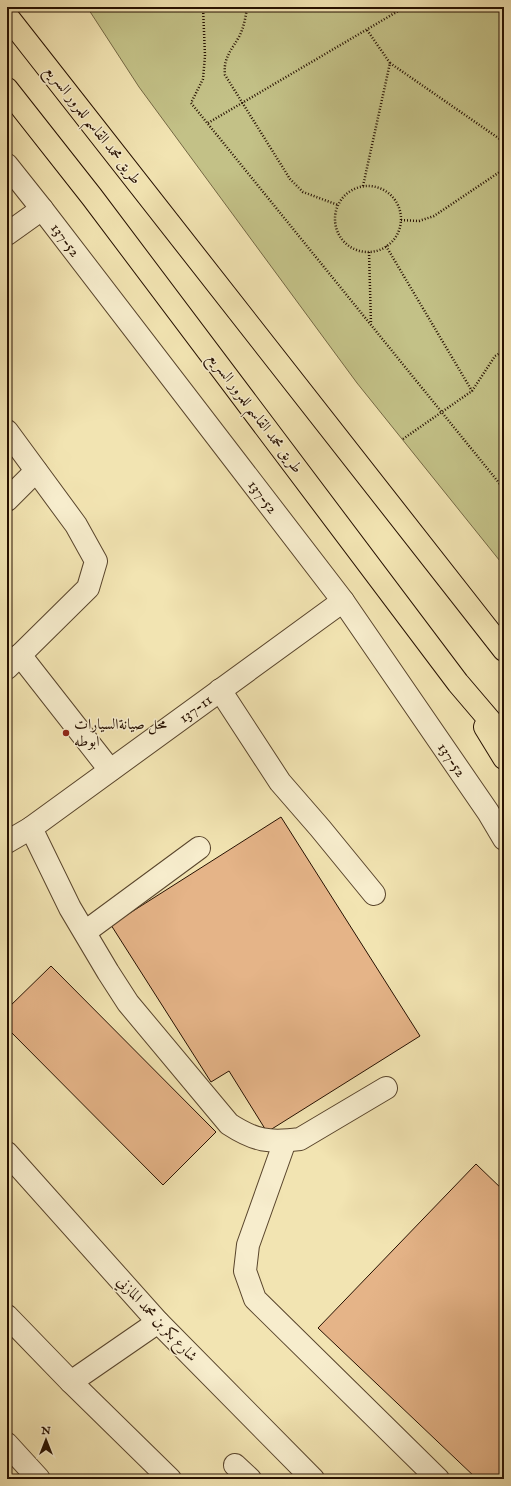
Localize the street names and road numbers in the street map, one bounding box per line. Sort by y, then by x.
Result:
street label: طريق محمد القاسم للمرور السريع [37,62,145,191]
street label: 137-52 [47,219,85,260]
street label: طريق محمد القاسم للمرور السريع [200,349,306,480]
street label: 137-52 [244,476,282,517]
street label: 137-11 [175,690,216,727]
street label: 137-52 [434,739,471,781]
street label: شارع بكر بن محمد المازني [110,1272,202,1368]

